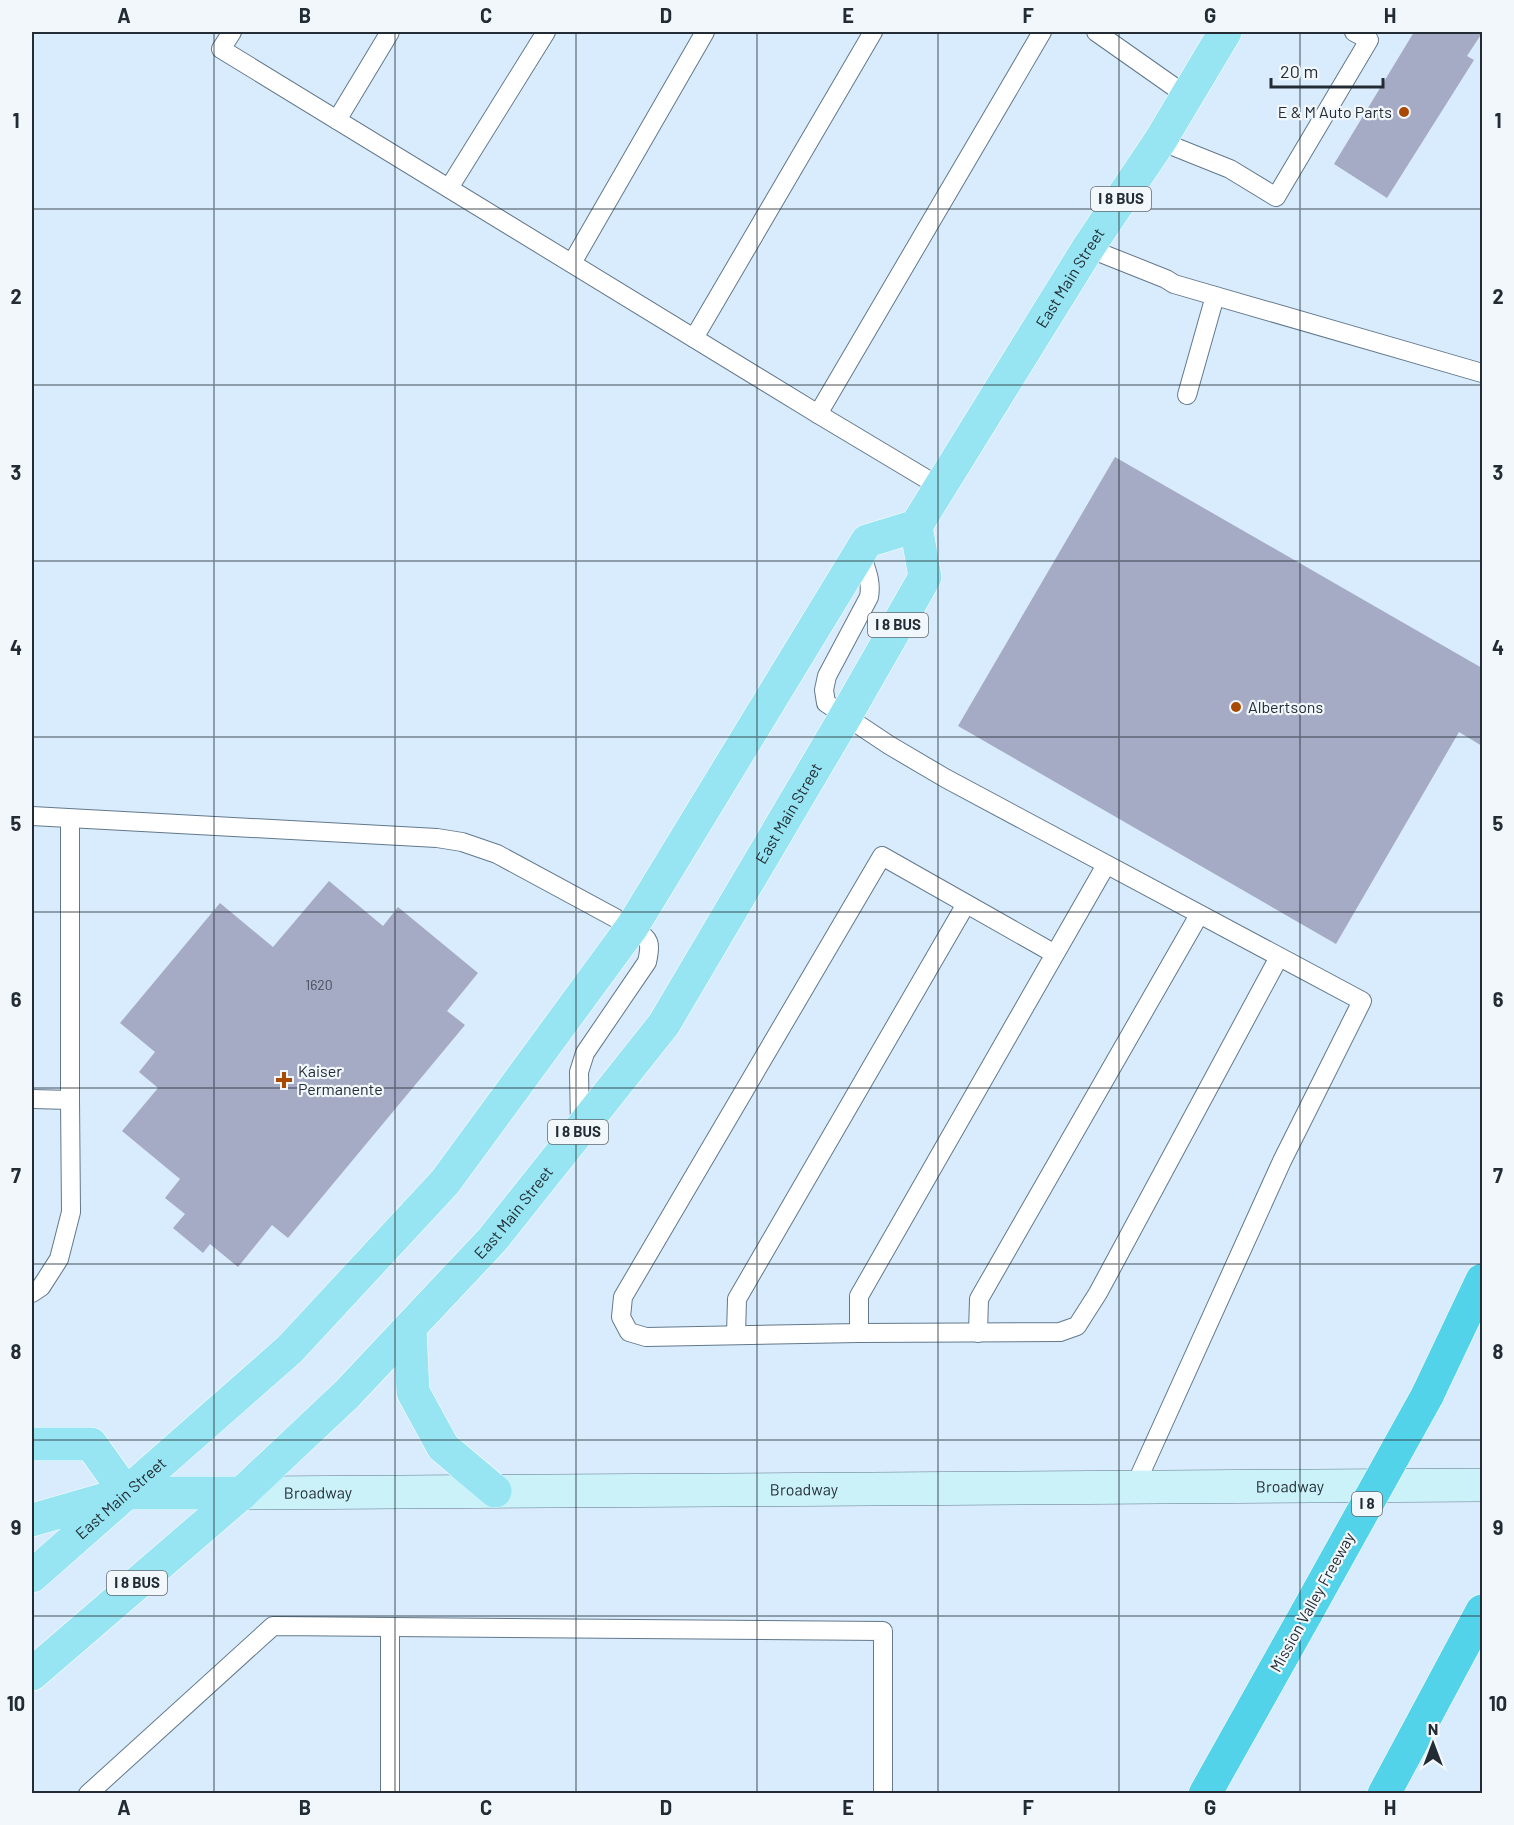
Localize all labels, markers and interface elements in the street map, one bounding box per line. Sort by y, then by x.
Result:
text: A [117,3,131,27]
text: B [299,3,311,27]
text: C [480,3,492,27]
text: D [660,3,672,27]
text: E [842,3,854,27]
text: F [1022,3,1034,27]
text: G [1204,3,1216,27]
text: H [1384,3,1396,27]
scale bar [1271,51,1384,89]
text: 20 m [1280,60,1318,82]
place label: E & M Auto Parts [1278,102,1392,121]
marker: E & M Auto Parts [1397,105,1411,119]
text: 1 [12,108,20,132]
text: 1 [1494,108,1502,132]
road number: I 8 BUS [1091,187,1151,211]
street label: East Main Street [1031,224,1108,331]
text: 2 [10,284,22,308]
text: 2 [1492,284,1504,308]
text: 3 [11,460,21,484]
text: 3 [1493,460,1503,484]
road number: I 8 BUS [868,613,928,637]
text: 4 [10,635,22,659]
text: 4 [1492,635,1504,659]
place label: Albertsons [1248,697,1323,716]
marker: Albertsons [1229,700,1243,714]
street label: East Main Street [751,759,825,867]
text: 5 [11,811,22,835]
text: 5 [1493,811,1504,835]
house number: 1620 [305,976,333,993]
text: 6 [11,987,22,1011]
text: 6 [1493,987,1504,1011]
place label: Kaiser Permanente [298,1061,383,1098]
marker: Kaiser Permanente [275,1071,293,1089]
road number: I 8 BUS [548,1120,608,1144]
street label: East Main Street [470,1162,556,1262]
text: 7 [11,1163,21,1187]
text: 7 [1493,1163,1503,1187]
text: 8 [11,1339,22,1363]
text: 8 [1493,1339,1504,1363]
street label: East Main Street [71,1453,169,1542]
street label: Broadway [1256,1476,1325,1495]
street label: Broadway [770,1479,839,1499]
street label: Broadway [284,1482,353,1502]
road number: I 8 [1352,1492,1382,1516]
text: 9 [11,1515,21,1539]
text: 9 [1493,1515,1503,1539]
street label: Mission Valley Freeway [1265,1528,1358,1675]
road number: I 8 BUS [107,1571,167,1595]
text: 10 [7,1691,25,1715]
text: 10 [1489,1691,1507,1715]
north arrow [1403,1714,1463,1774]
text: N [1428,1719,1438,1738]
text: A [117,1795,131,1819]
text: B [299,1795,311,1819]
text: C [480,1795,492,1819]
text: D [660,1795,672,1819]
text: E [842,1795,854,1819]
text: F [1022,1795,1034,1819]
text: G [1204,1795,1216,1819]
text: H [1384,1795,1396,1819]

